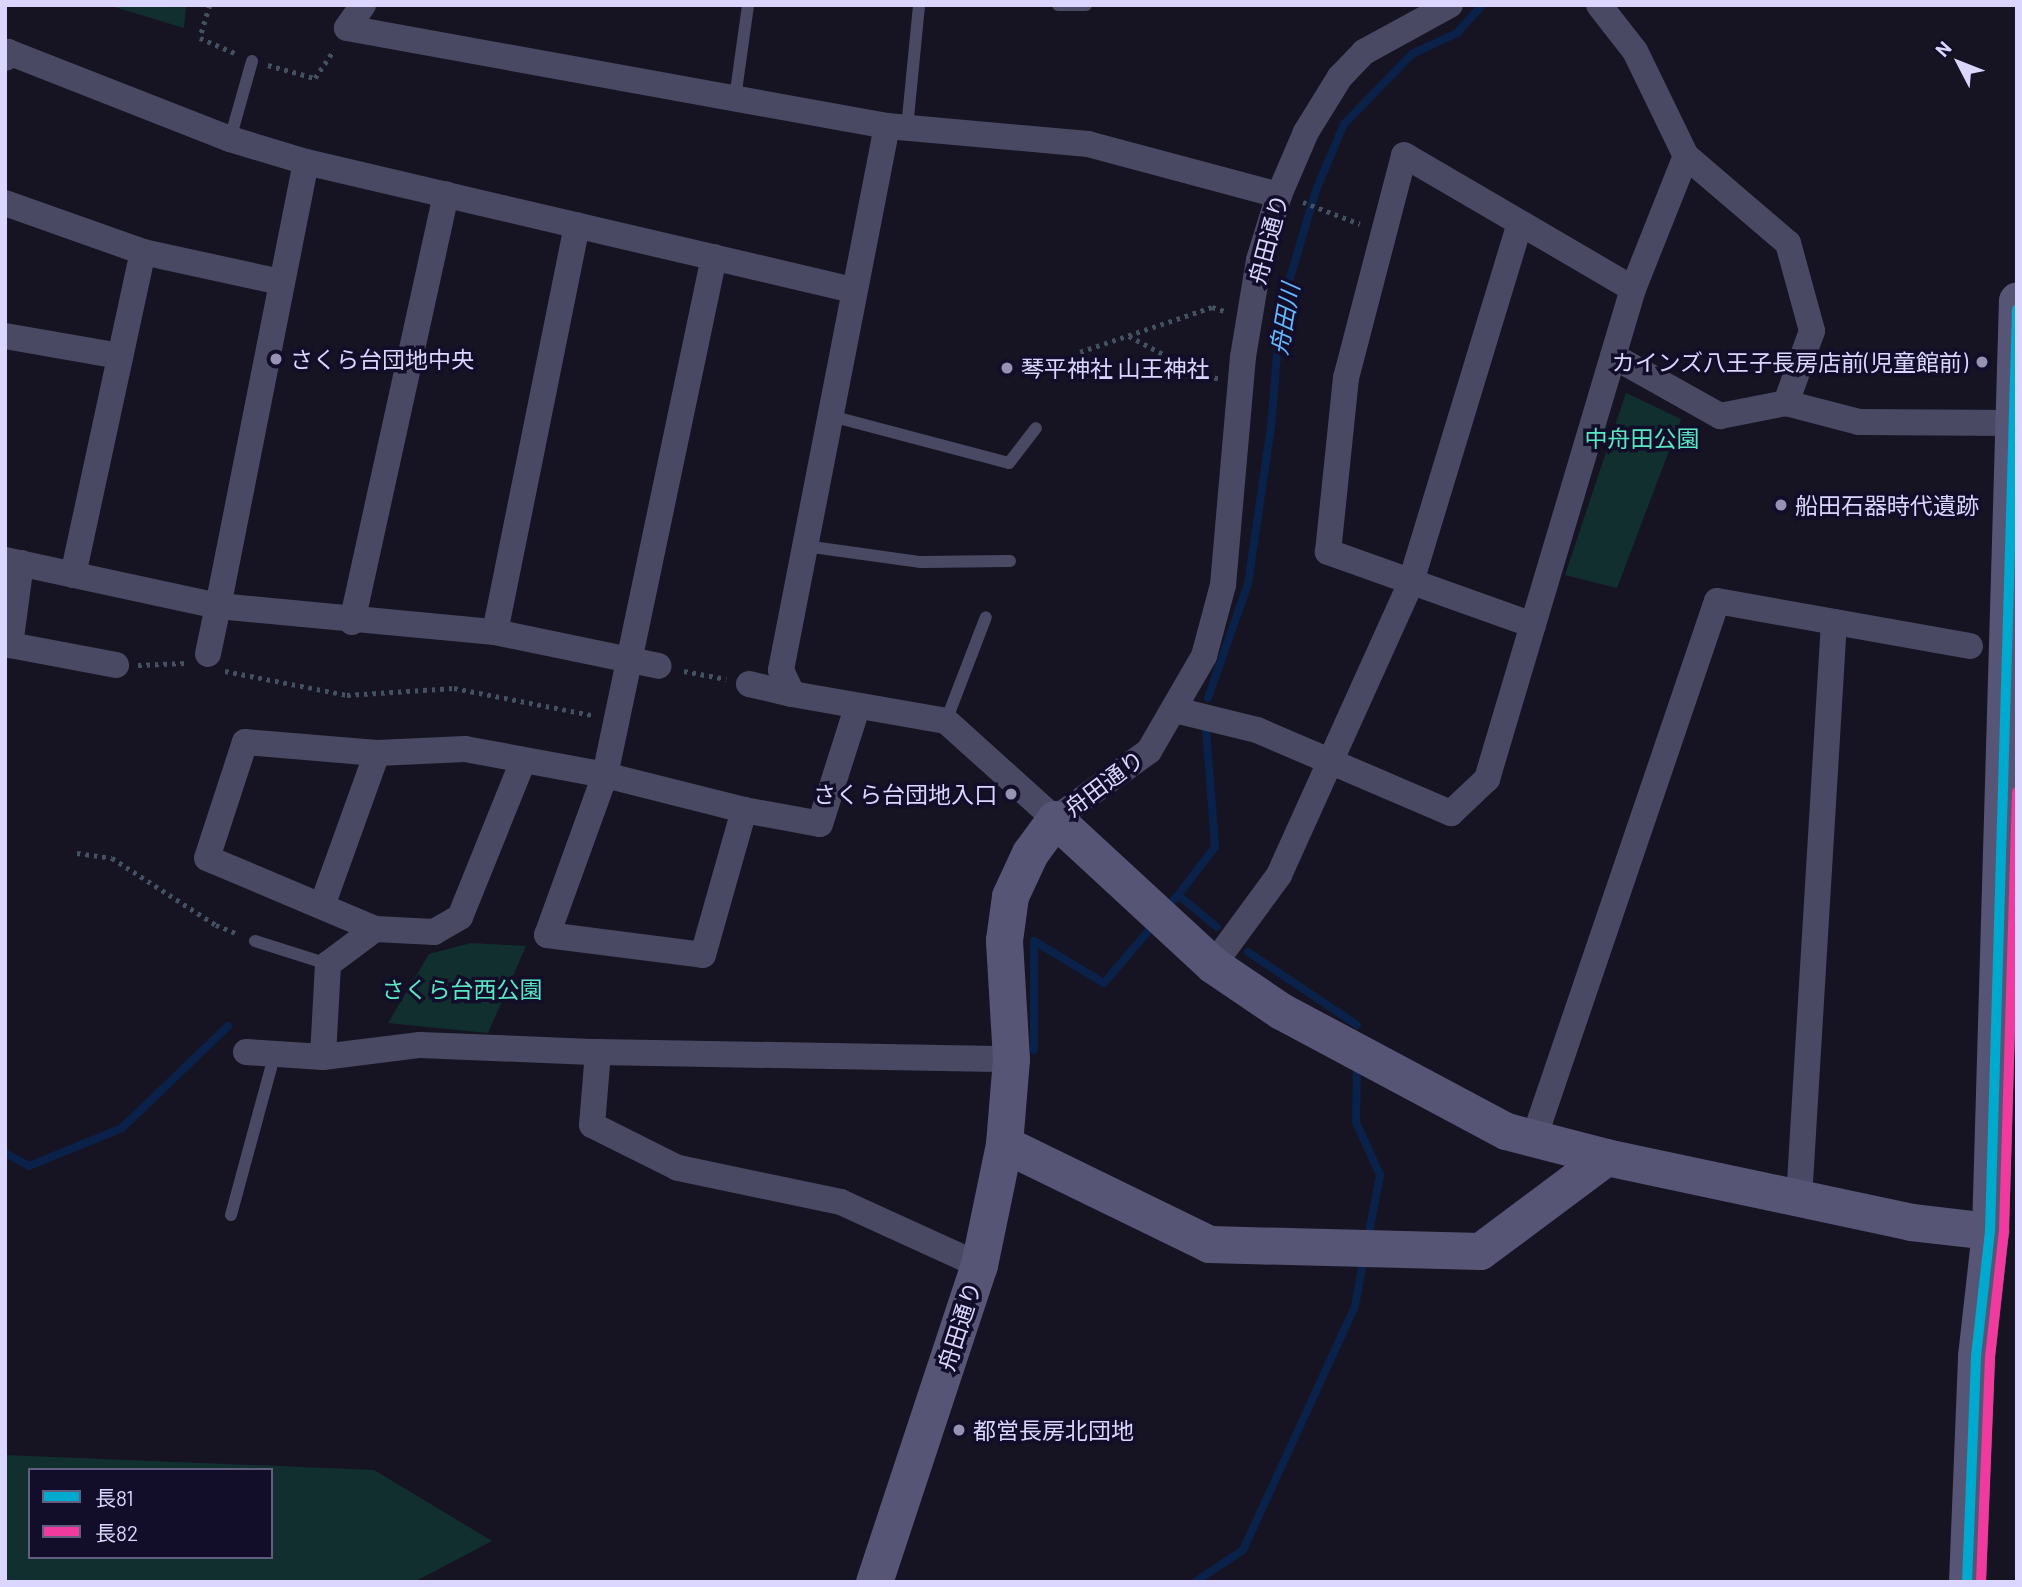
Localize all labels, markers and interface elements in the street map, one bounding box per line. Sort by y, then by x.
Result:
north arrow [1924,28,1994,98]
text: N [1930,36,1956,61]
street label: 舟田通り [1243,191,1293,287]
water label: 舟田川 [1264,281,1304,357]
place label: さくら台団地中央 [290,345,474,373]
place label: カインズ八王子長房店前(児童館前) [1611,348,1968,376]
marker: さくら台団地中央 [268,351,284,367]
place label: 琴平神社 山王神社 [1021,354,1210,382]
marker: カインズ八王子長房店前(児童館前) [1974,354,1990,370]
marker: 琴平神社 山王神社 [999,360,1015,376]
park label: 中舟田公園 [1585,424,1699,452]
place label: 船田石器時代遺跡 [1795,491,1979,519]
marker: 船田石器時代遺跡 [1773,497,1789,513]
street label: 舟田通り [1059,744,1149,822]
place label: さくら台団地入口 [813,780,997,808]
marker: さくら台団地入口 [1003,786,1019,802]
park label: さくら台西公園 [382,975,542,1003]
street label: 舟田通り [932,1278,986,1374]
place label: 都営長房北団地 [973,1416,1134,1444]
marker: 都営長房北団地 [951,1422,967,1438]
legend [28,1468,273,1559]
text: 長81 [95,1485,134,1510]
text: 長82 [95,1520,138,1545]

